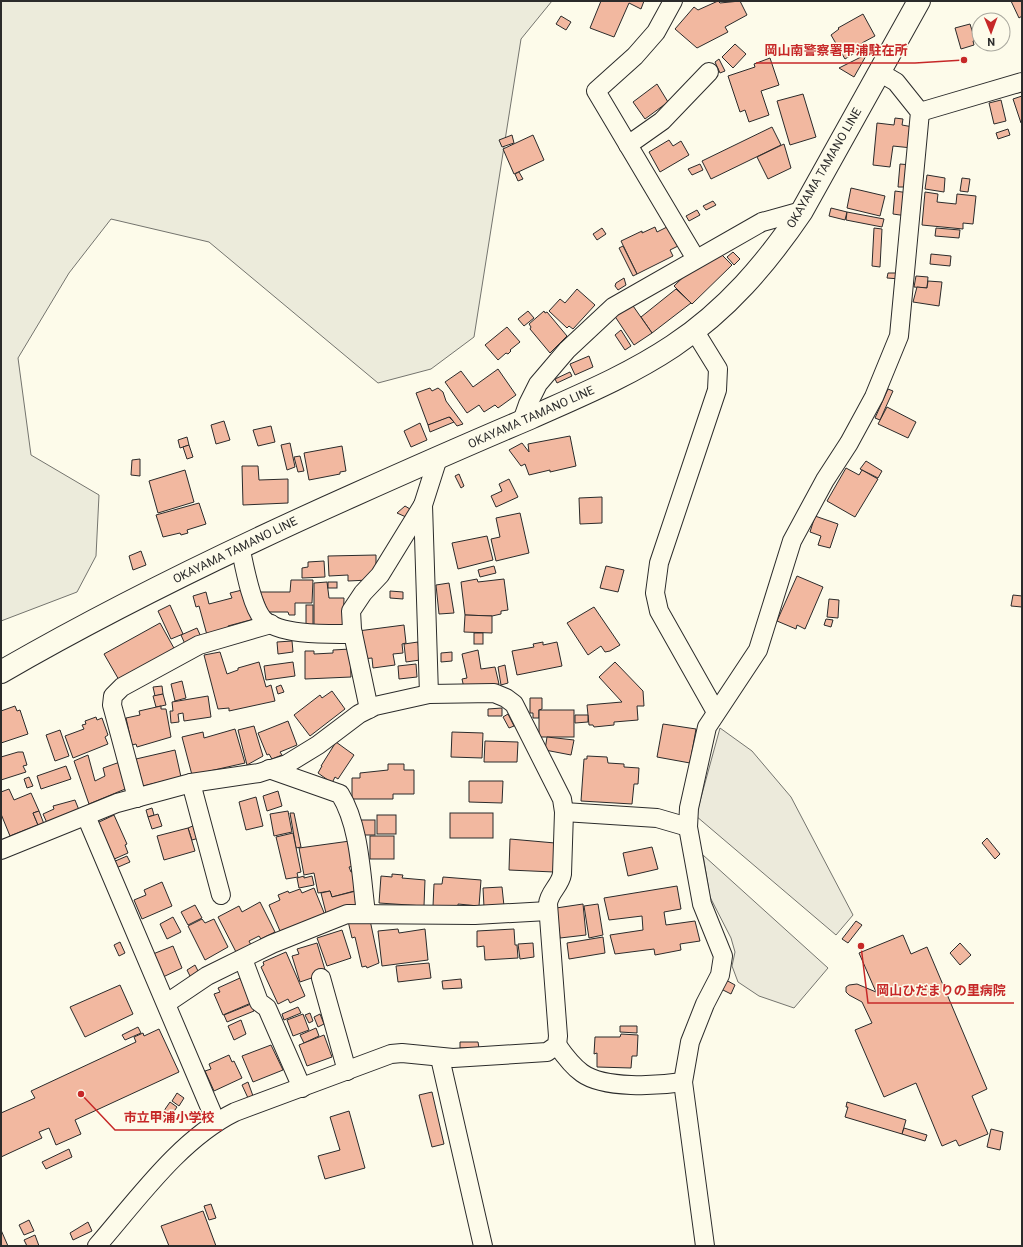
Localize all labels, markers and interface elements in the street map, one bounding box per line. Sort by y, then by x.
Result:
north arrow [971,12,1011,52]
text: N [987,35,995,48]
callout: 岡山南警察署甲浦駐在所 [756,38,915,63]
text: 岡山南警察署甲浦駐在所 [764,43,908,58]
street label: OKAYAMA TAMANO LINE [784,105,864,231]
street label: OKAYAMA TAMANO LINE [466,383,596,451]
street label: OKAYAMA TAMANO LINE [171,514,300,586]
callout: 岡山ひだまりの里病院 [868,978,1014,1003]
text: 岡山ひだまりの里病院 [876,983,1006,998]
callout: 市立甲浦小学校 [115,1105,222,1130]
text: 市立甲浦小学校 [123,1110,215,1125]

